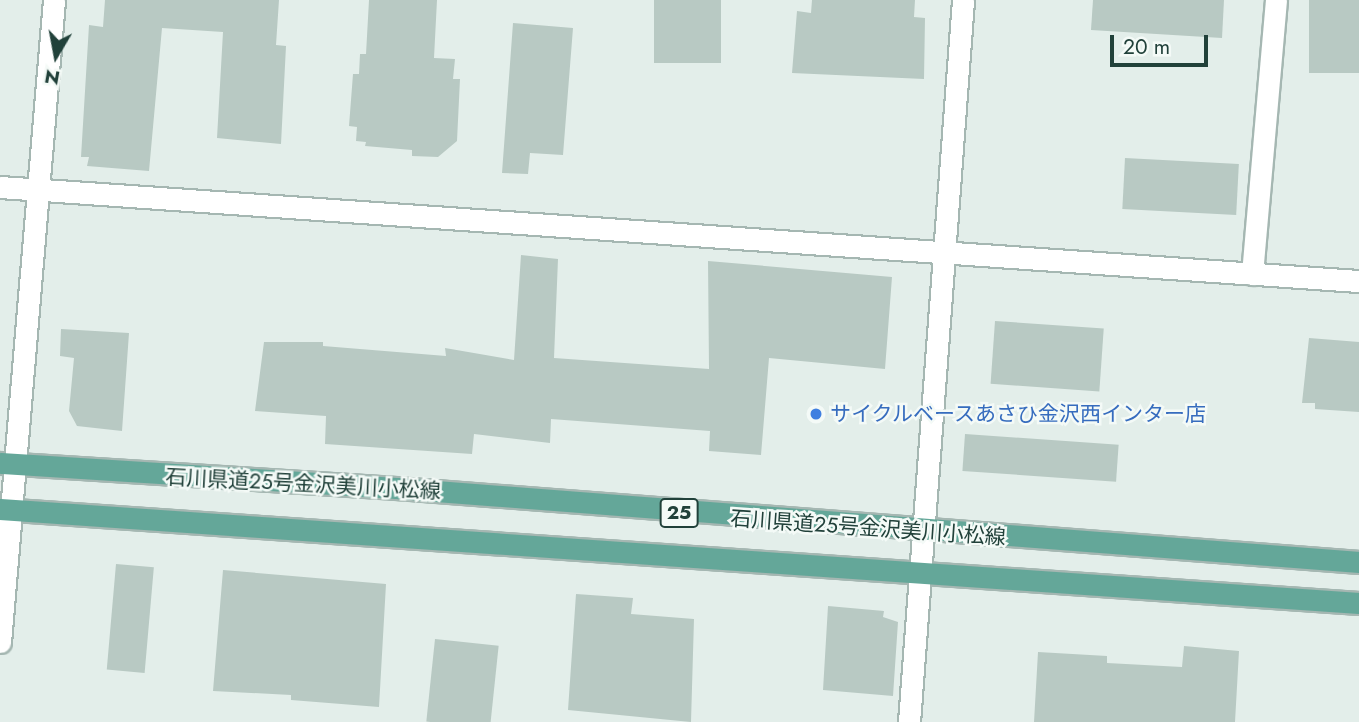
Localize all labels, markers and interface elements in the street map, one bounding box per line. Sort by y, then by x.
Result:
north arrow [21,21,91,91]
scale bar [1114,21,1212,65]
text: 20 m [1123,32,1170,62]
text: N [42,63,62,92]
place label: サイクルベースあさひ金沢西インター店 [830,401,1208,427]
marker: サイクルベースあさひ金沢西インター店 [808,406,824,422]
street label: 石川県道25号金沢美川小松線 [165,464,441,504]
road number: 25 [658,498,700,528]
street label: 石川県道25号金沢美川小松線 [730,506,1006,550]

